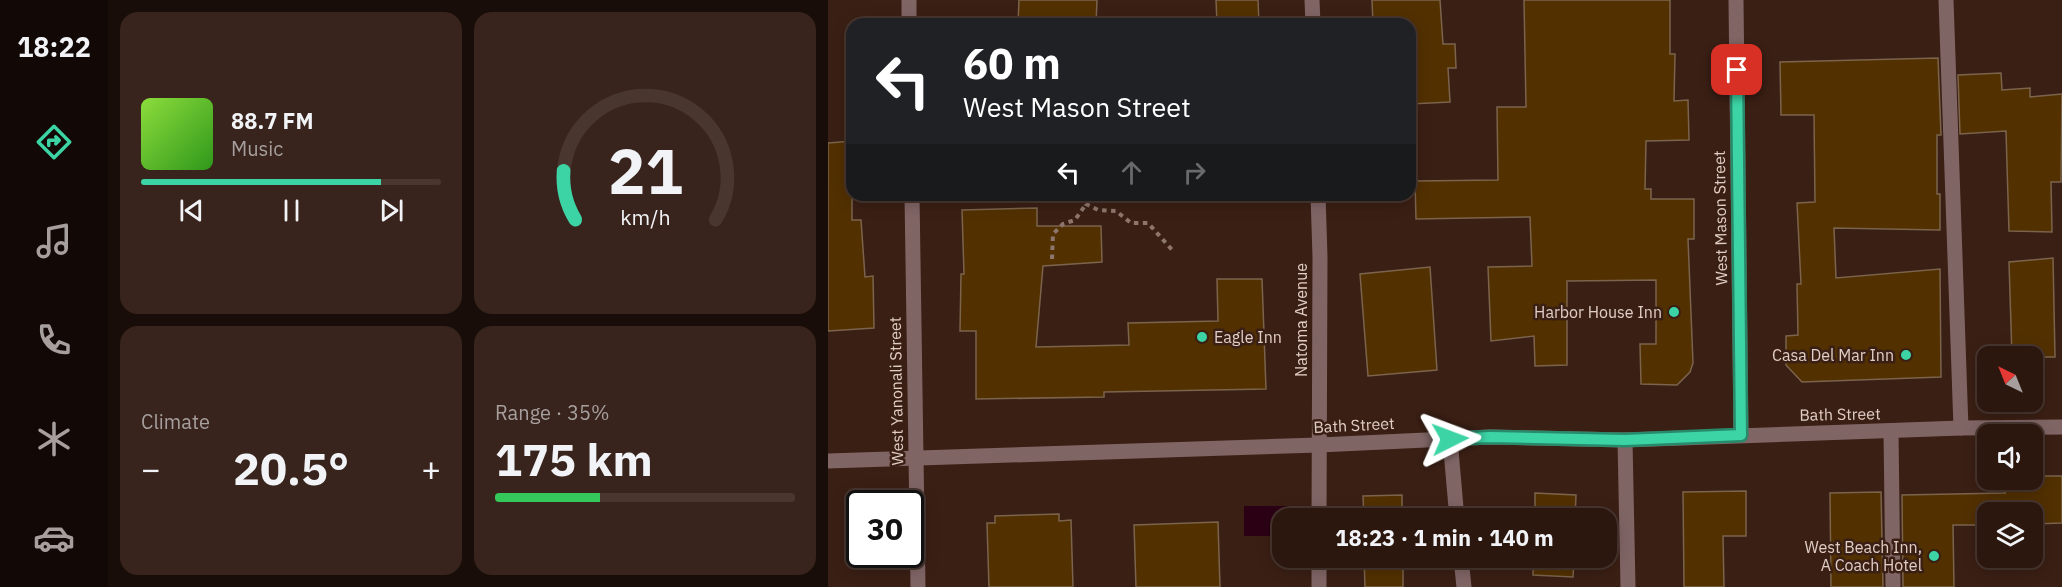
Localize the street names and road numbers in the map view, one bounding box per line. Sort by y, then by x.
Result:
street label: West Mason Street [1709,150,1731,286]
street label: Natoma Avenue [1291,263,1311,377]
street label: West Yanonali Street [885,316,907,466]
street label: Bath Street [1799,403,1881,425]
street label: Bath Street [1313,413,1395,437]

